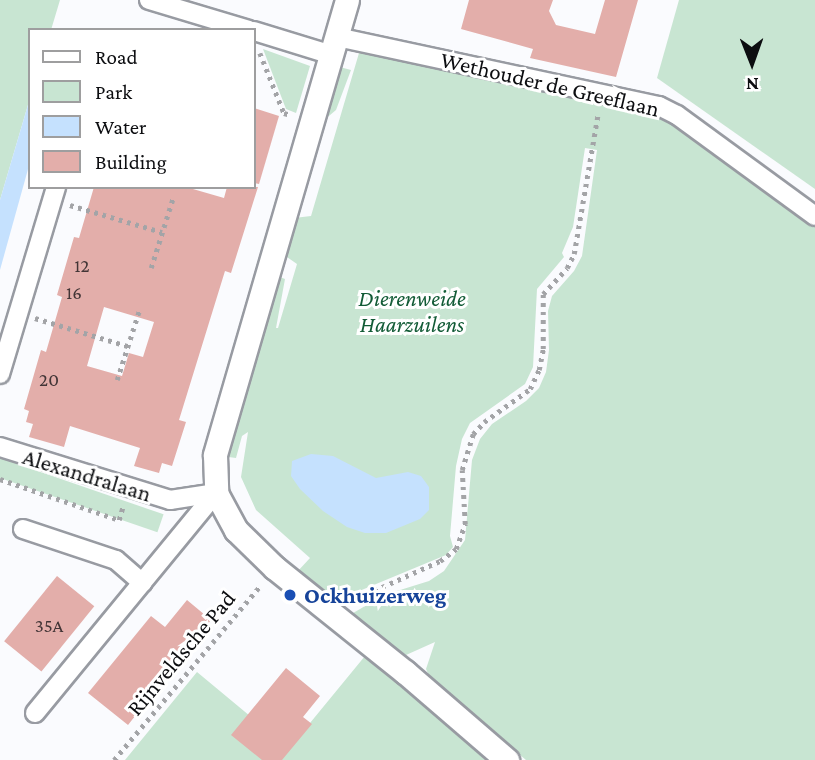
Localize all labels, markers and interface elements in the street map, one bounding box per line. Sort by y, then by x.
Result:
legend [28,28,256,189]
north arrow [717,28,787,98]
text: Road [95,45,138,69]
street label: Wethouder de Greeflaan [438,45,662,123]
text: N [746,74,759,95]
text: Park [95,80,132,104]
text: Water [95,115,147,139]
text: Building [95,150,167,174]
house number: 12 [74,255,90,277]
house number: 16 [66,282,82,304]
park label: Dierenweide Haarzuilens [358,284,466,338]
house number: 20 [39,369,59,391]
street label: Alexandralaan [19,442,155,508]
place label: Ockhuizerweg [304,581,446,609]
street label: Rijnveldsche Pad [121,585,241,721]
marker: Ockhuizerweg [282,587,298,603]
house number: 35A [35,615,63,637]

